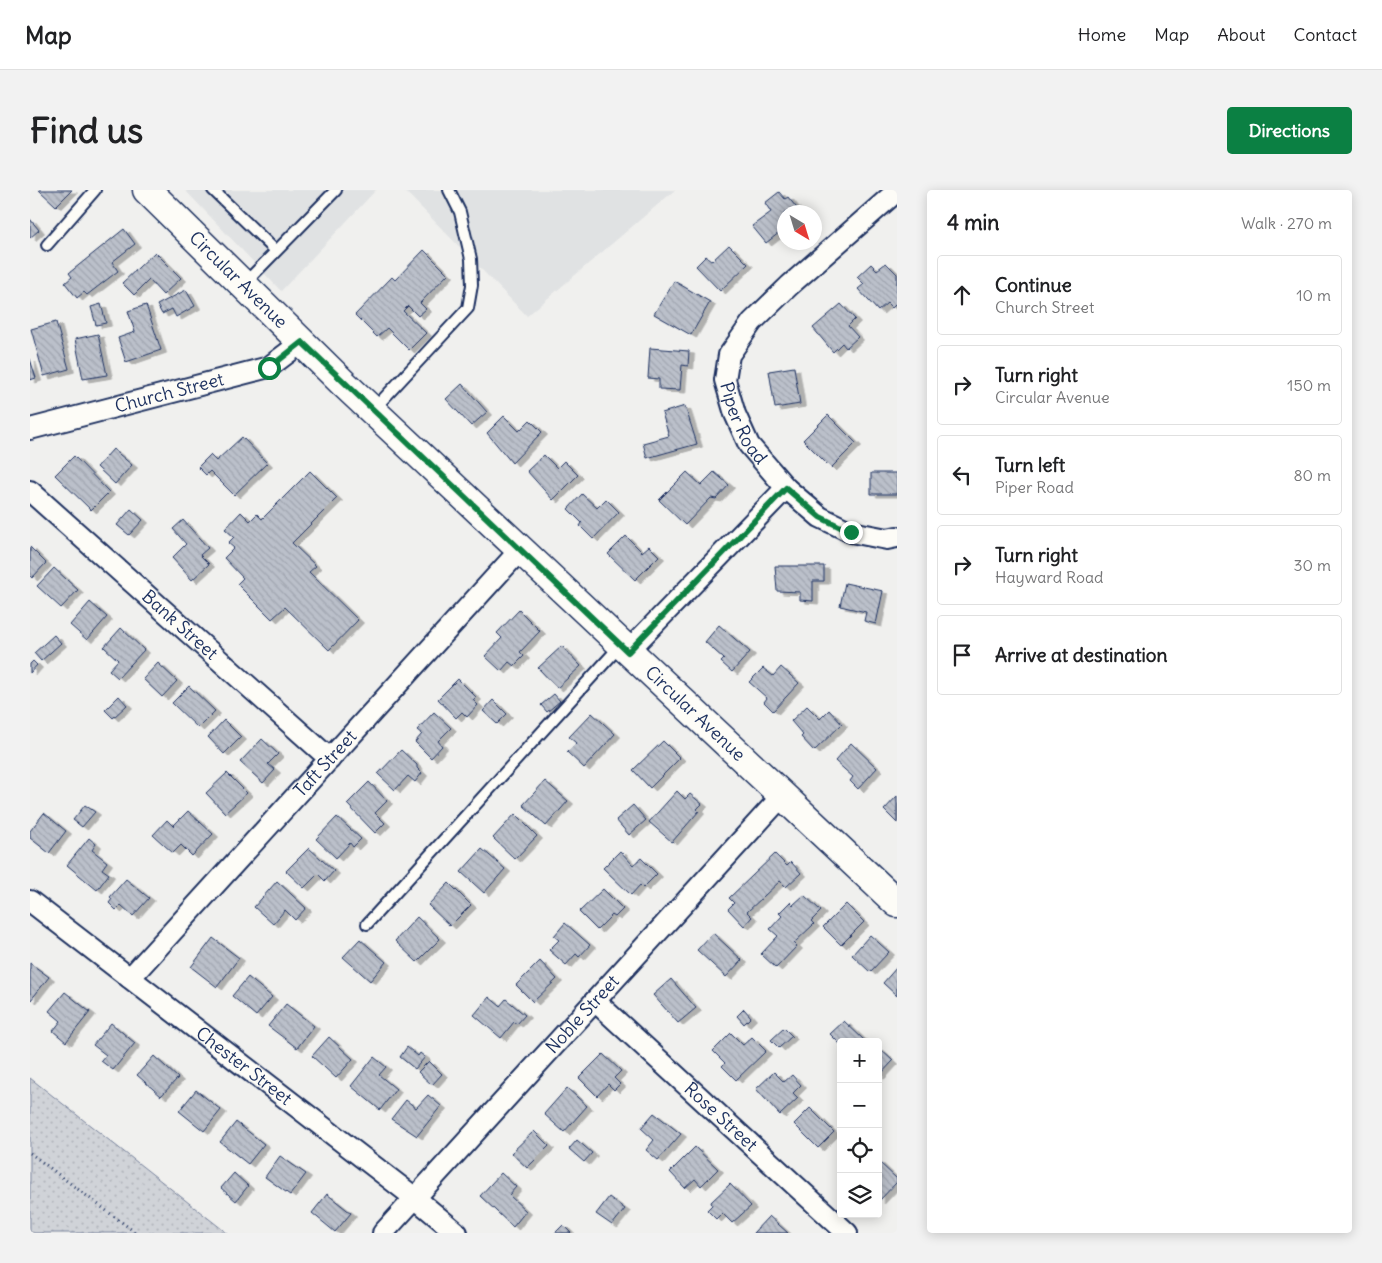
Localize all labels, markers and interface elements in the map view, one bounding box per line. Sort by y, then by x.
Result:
text: Map [25,20,72,50]
text: Home [1078,23,1126,46]
text: Map [1154,23,1189,46]
text: About [1217,23,1265,46]
text: Contact [1293,23,1357,46]
button: Directions [1227,107,1352,154]
text: Find us [30,108,143,152]
north arrow [777,205,822,250]
text: 4 min [947,209,999,236]
text: Walk · 270 m [1241,213,1332,233]
street label: Circular Avenue [184,226,293,333]
text: Continue [995,273,1072,297]
icon: ahead [948,281,976,309]
text: 10 m [1296,285,1331,305]
text: Church Street [995,297,1094,317]
route start [258,357,281,380]
text: Turn right [995,363,1078,387]
street label: Church Street [112,367,226,418]
icon: right [948,371,976,399]
text: 150 m [1287,375,1331,395]
street label: Piper Road [715,379,773,469]
text: Circular Avenue [995,387,1110,407]
text: Turn left [995,453,1065,477]
icon: left [948,461,976,489]
text: 80 m [1293,465,1331,485]
text: Piper Road [995,477,1074,497]
route end [840,521,863,544]
text: Turn right [995,543,1078,567]
icon: right [948,551,976,579]
text: 30 m [1294,555,1331,575]
text: Hayward Road [995,567,1103,587]
street label: Bank Street [137,585,223,664]
icon: arrive [948,641,976,669]
text: Arrive at destination [995,643,1168,667]
street label: Circular Avenue [641,661,750,766]
street label: Taft Street [289,725,361,802]
street label: Noble Street [541,970,624,1058]
street label: Chester Street [191,1021,297,1110]
map controls [837,1038,882,1218]
button: + [837,1038,882,1083]
street label: Rose Street [680,1077,763,1156]
button: − [837,1083,882,1128]
button: locate [837,1128,882,1173]
button: layers [837,1173,882,1218]

